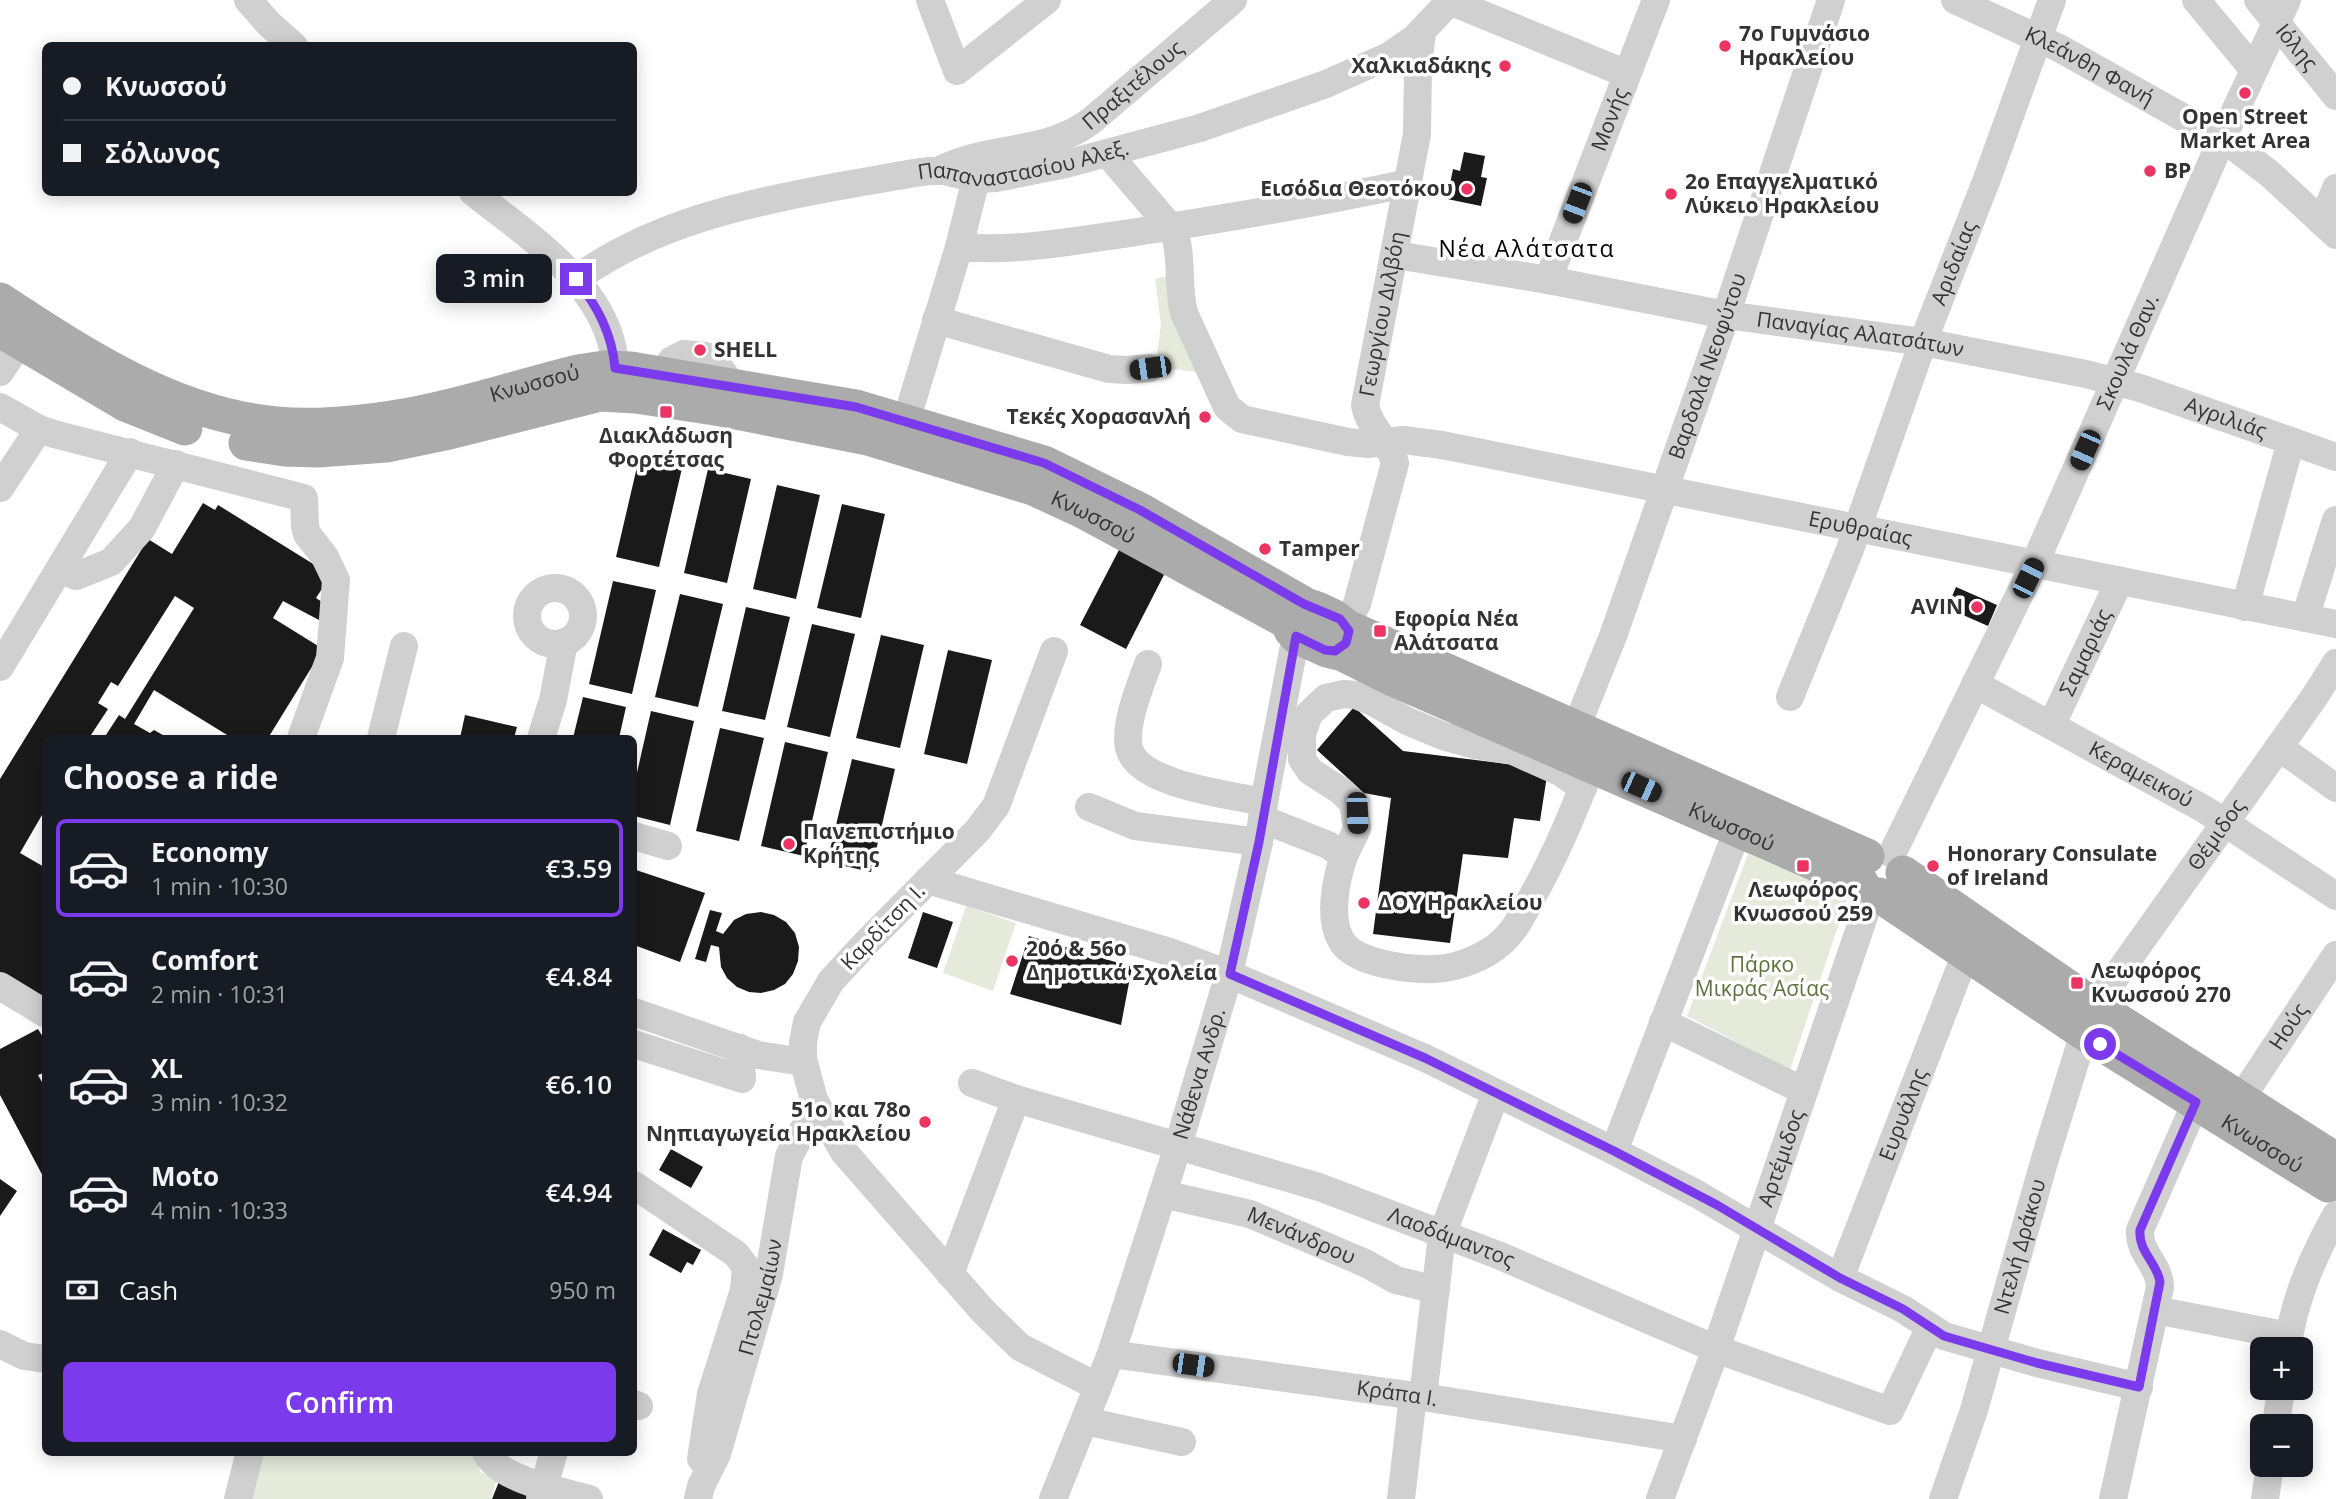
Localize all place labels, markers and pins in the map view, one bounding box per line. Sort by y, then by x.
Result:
place label: 7o Γυμνάσιο Ηρακλείου [1739,19,1870,71]
marker: 7o Γυμνάσιο Ηρακλείου [1717,38,1733,54]
place label: Χαλκιαδάκης [1351,51,1492,79]
marker: Χαλκιαδάκης [1497,58,1513,74]
marker: Open Street Market Area [2237,85,2253,101]
place label: Open Street Market Area [2179,102,2311,154]
place label: BP [2164,156,2191,184]
marker: BP [2142,163,2158,179]
place label: 2ο Επαγγελματικό Λύκειο Ηρακλείου [1685,167,1879,219]
place label: Εισόδια Θεοτόκου [1260,174,1453,202]
marker: Εισόδια Θεοτόκου [1459,181,1475,197]
marker: 2ο Επαγγελματικό Λύκειο Ηρακλείου [1663,186,1679,202]
place label: SHELL [714,335,777,363]
marker: SHELL [692,342,708,358]
place label: Τεκές Χορασανλή [1006,402,1191,430]
marker: Διακλάδωση Φορτέτσας [658,404,674,420]
marker: Τεκές Χορασανλή [1197,409,1213,425]
place label: Διακλάδωση Φορτέτσας [599,421,733,473]
place label: Tamper [1279,534,1360,562]
marker: Tamper [1257,541,1273,557]
place label: AVIN [1911,592,1963,620]
marker: AVIN [1969,599,1985,615]
place label: Εφορία Νέα Αλάτσατα [1394,604,1519,656]
marker: Εφορία Νέα Αλάτσατα [1372,623,1388,639]
place label: Πανεπιστήμιο Κρήτης [803,817,955,869]
marker: Πανεπιστήμιο Κρήτης [781,836,797,852]
place label: Honorary Consulate of Ireland [1947,839,2157,891]
marker: Λεωφόρος Κνωσσού 259 [1795,858,1811,874]
marker: Honorary Consulate of Ireland [1925,858,1941,874]
place label: Λεωφόρος Κνωσσού 259 [1733,875,1873,927]
place label: ΔΟΥ Ηρακλείου [1378,888,1542,916]
marker: ΔΟΥ Ηρακλείου [1356,895,1372,911]
place label: 20ό & 56ο Δημοτικά Σχολεία [1026,934,1217,986]
marker: 20ό & 56ο Δημοτικά Σχολεία [1004,953,1020,969]
place label: Λεωφόρος Κνωσσού 270 [2091,956,2231,1008]
marker: Λεωφόρος Κνωσσού 270 [2069,975,2085,991]
place label: 51ο και 78ο Νηπιαγωγεία Ηρακλείου [646,1095,911,1147]
marker: 51ο και 78ο Νηπιαγωγεία Ηρακλείου [917,1114,933,1130]

